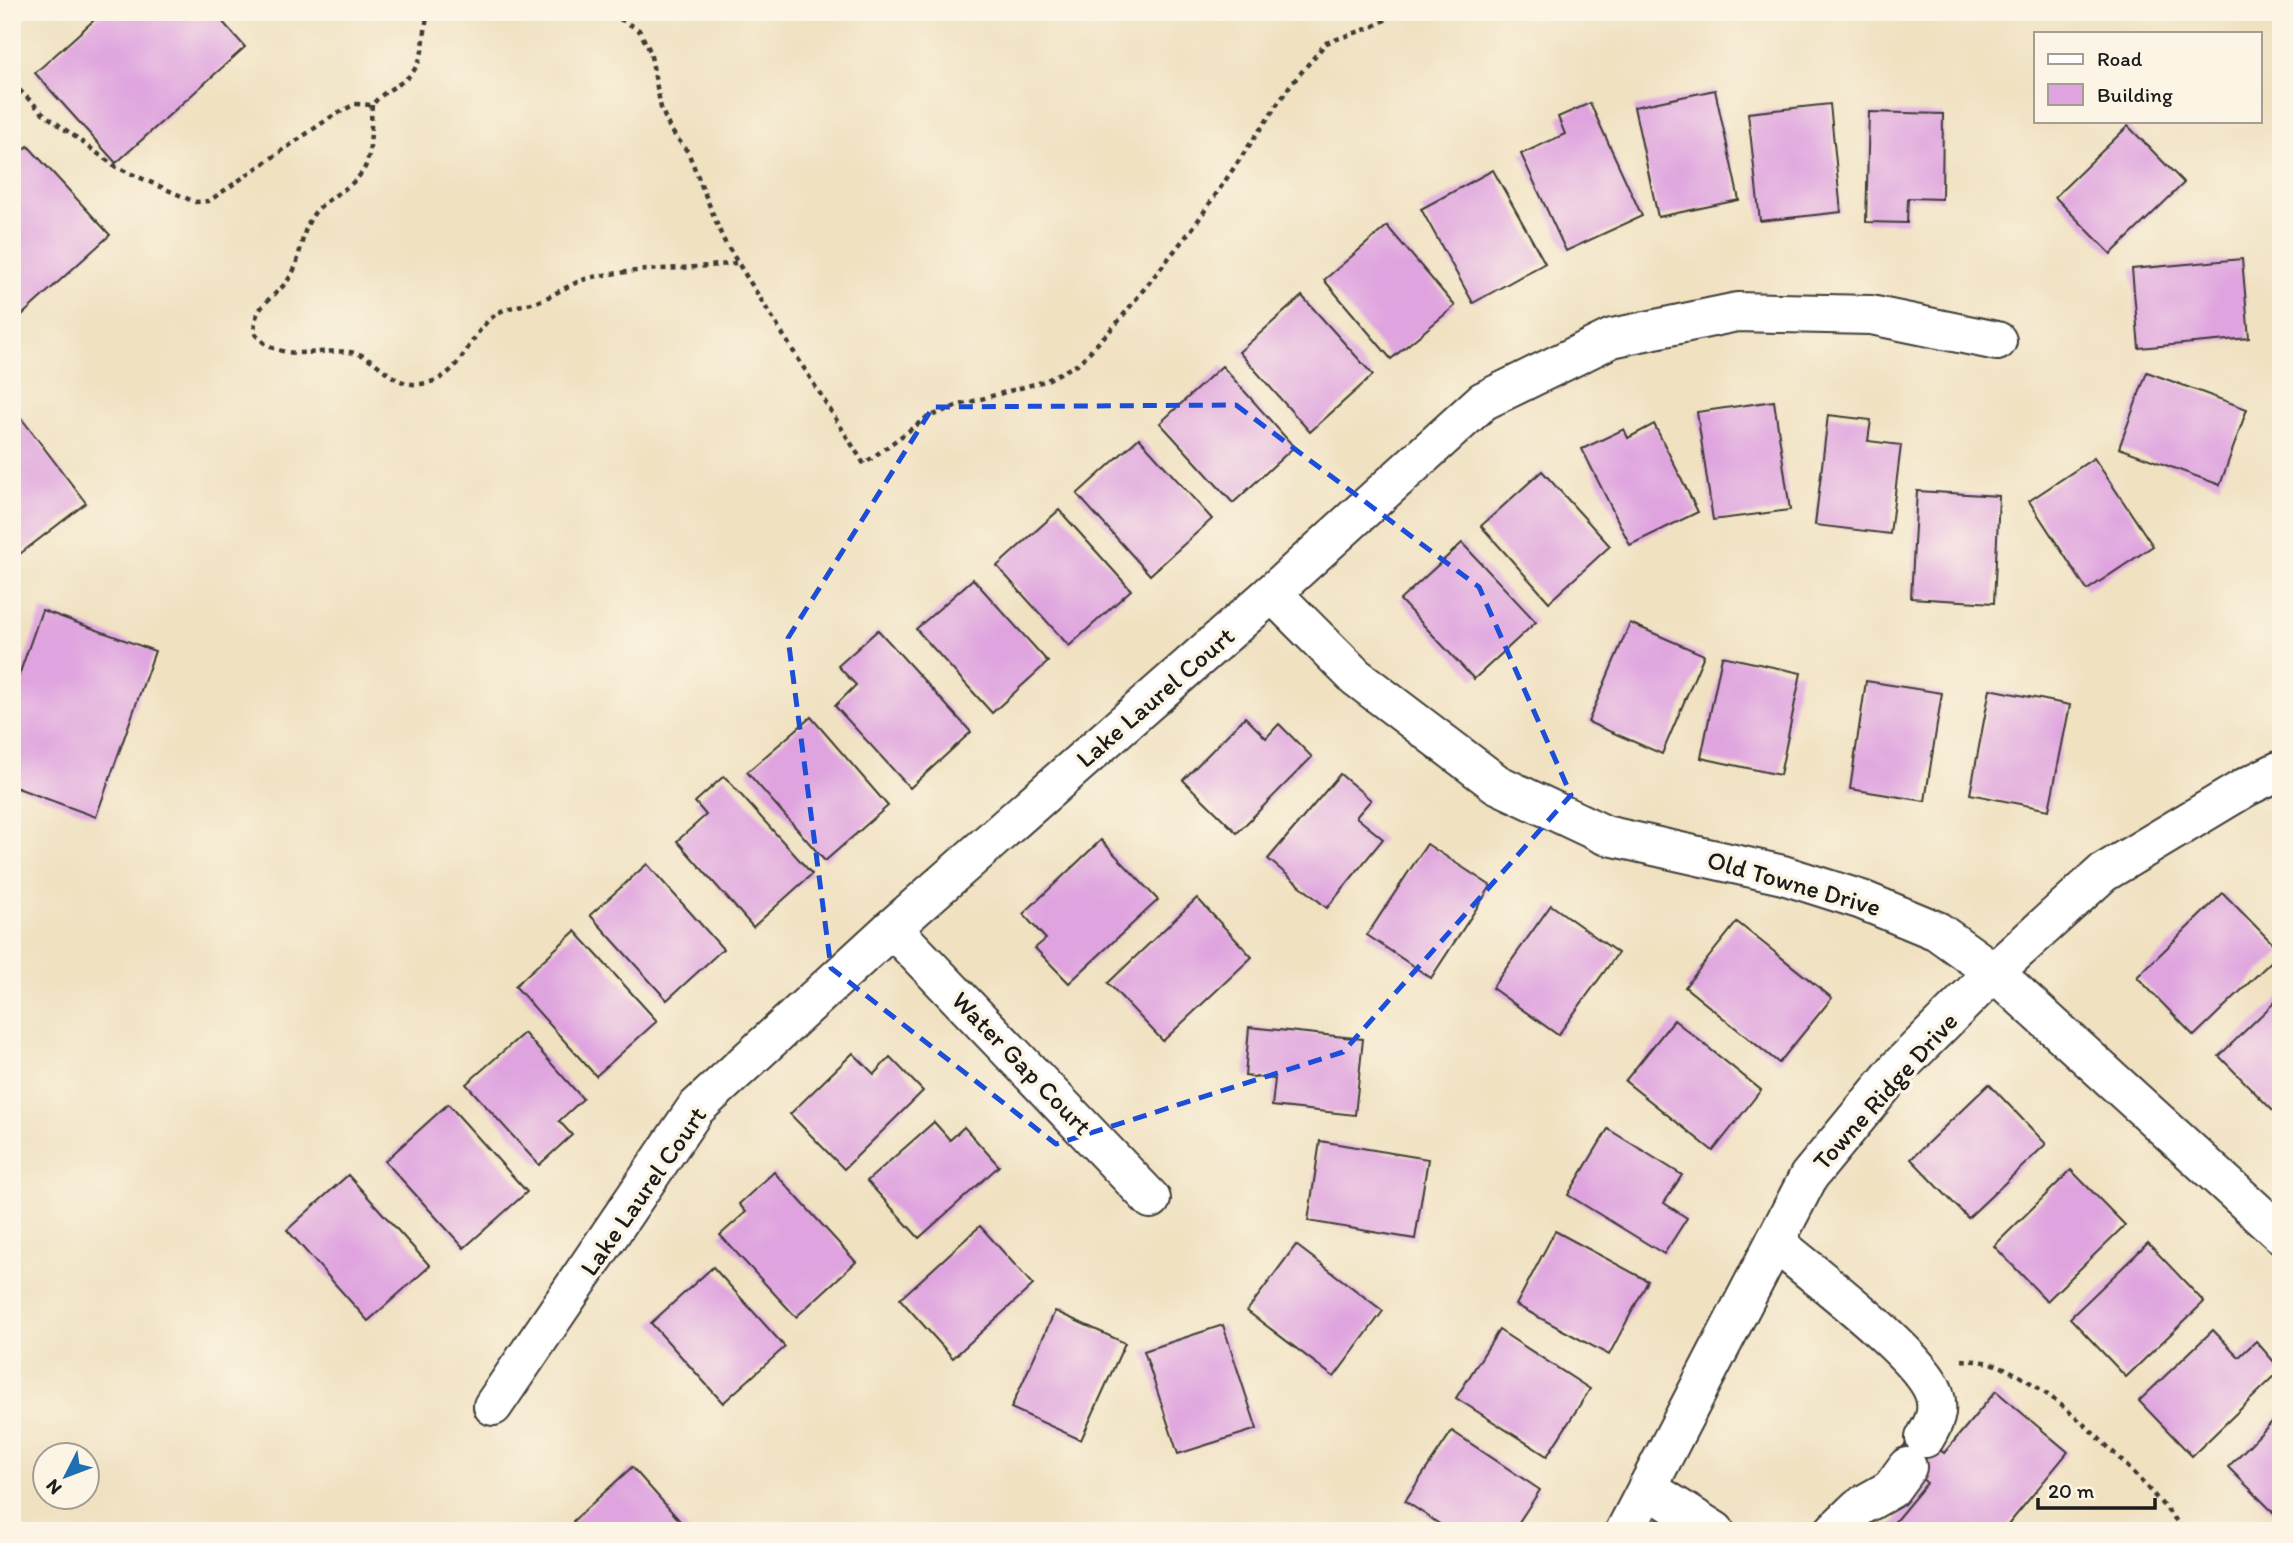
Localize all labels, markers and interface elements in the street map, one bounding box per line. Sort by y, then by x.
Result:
legend [2034,32,2262,122]
text: Road [2097,46,2143,71]
text: Building [2097,82,2173,107]
street label: Lake Laurel Court [1069,619,1241,774]
street label: Old Towne Drive [1703,843,1885,923]
street label: Water Gap Court [945,984,1099,1142]
street label: Towne Ridge Drive [1806,1005,1964,1177]
street label: Lake Laurel Court [573,1100,713,1282]
north arrow [32,1442,102,1512]
scale bar [2038,1466,2155,1510]
text: N [41,1475,67,1500]
text: 20 m [2048,1478,2095,1503]

